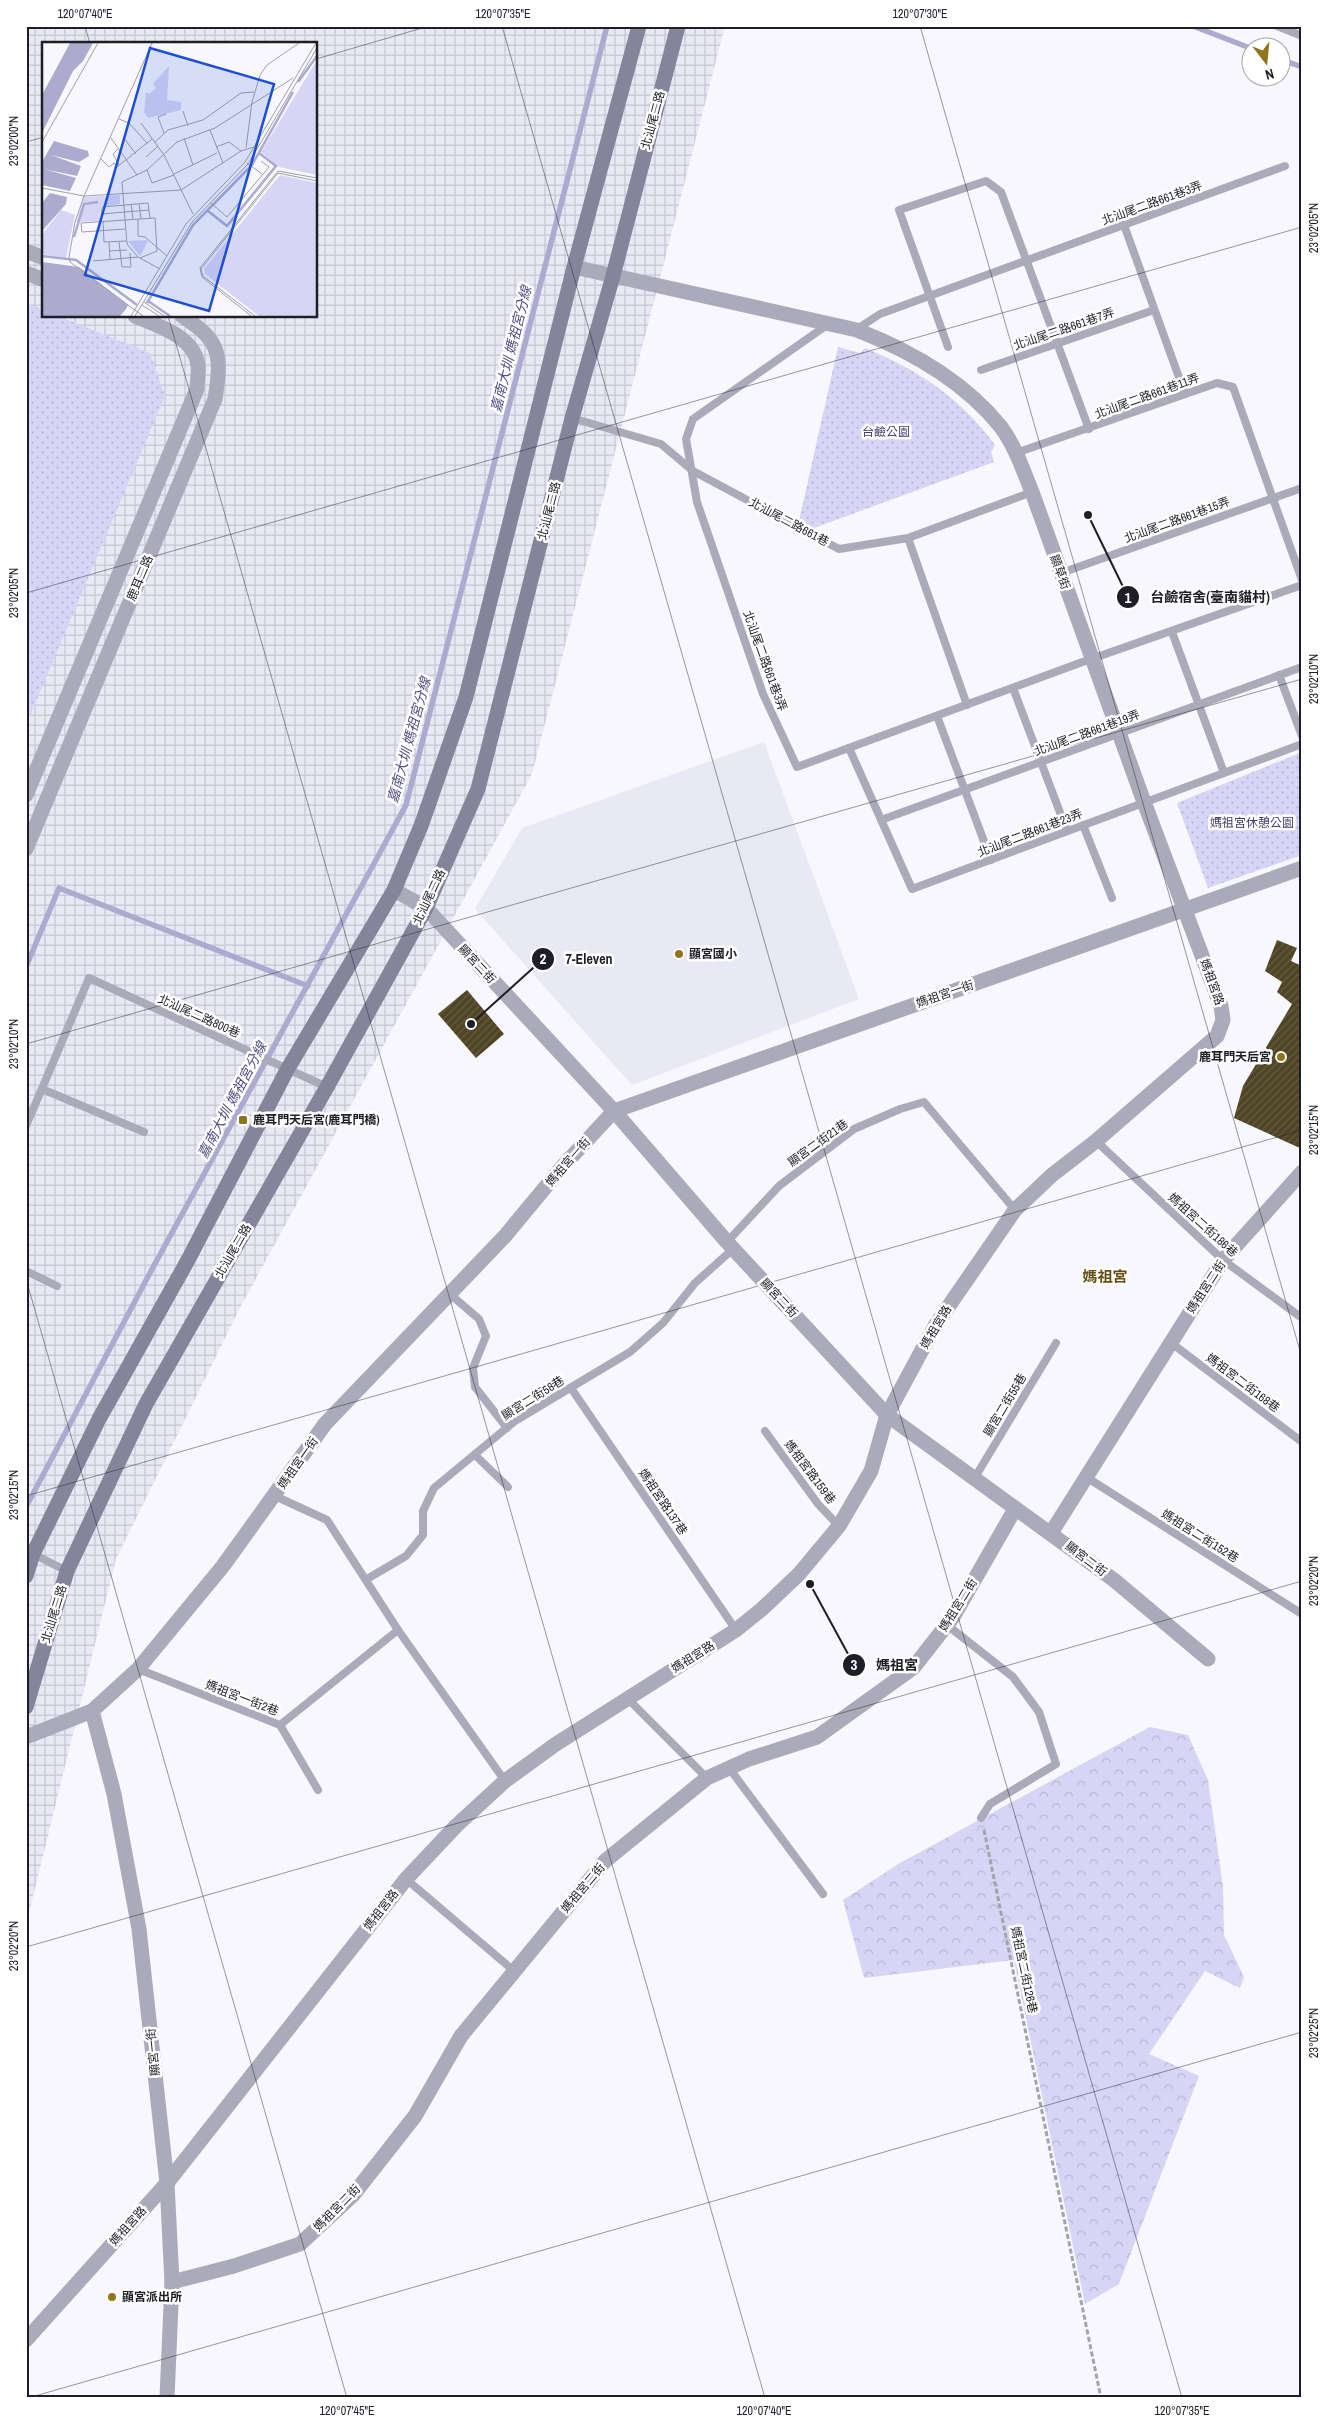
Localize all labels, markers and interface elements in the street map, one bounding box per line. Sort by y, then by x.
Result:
text: 120°07'40"E [57,6,113,22]
text: 120°07'35"E [475,6,531,22]
text: 120°07'30"E [892,6,948,22]
north arrow [1240,38,1290,88]
inset map [42,42,318,318]
text: N [1263,65,1276,84]
street label: 北汕尾二路 [638,89,668,151]
text: 23°02'00"N [6,116,22,166]
street label: 北汕尾二路661巷3弄 [1100,177,1204,229]
text: 23°02'05"N [1306,203,1322,253]
water label: 嘉南大圳 媽祖宮分線 [487,282,536,414]
street label: 北汕尾二路661巷7弄 [1011,304,1117,354]
street label: 北汕尾二路661巷11弄 [1092,370,1202,422]
park label: 台鹼公園 [862,424,910,440]
street label: 北汕尾二路 [534,480,564,542]
street label: 北汕尾二路661巷15弄 [1122,493,1232,547]
street label: 北汕尾二路661巷 [746,494,832,550]
street label: 顯草街 [1046,552,1074,592]
street label: 鹿耳二路 [123,553,157,603]
text: 23°02'05"N [6,568,22,618]
callout: 台鹼宿舍(臺南貓村) [1116,583,1280,612]
text: 1 [1125,587,1132,608]
text: 台鹼宿舍(臺南貓村) [1150,588,1270,606]
street label: 北汕尾二路661巷3弄 [739,609,791,713]
text: 23°02'10"N [1306,654,1322,704]
water label: 嘉南大圳 媽祖宮分線 [384,673,435,805]
street label: 北汕尾二路661巷19弄 [1032,706,1142,760]
street label: 北汕尾二路661巷23弄 [975,806,1085,860]
park label: 媽祖宮休憩公園 [1210,815,1294,831]
street label: 北汕尾二路 [409,866,449,928]
street label: 顯宮二街 [455,941,499,987]
callout: 7-Eleven [530,944,622,973]
place label: 顯宮國小 [689,946,737,962]
text: 2 [540,948,547,969]
marker: 顯宮國小 [673,948,685,960]
text: 7-Eleven [565,950,613,968]
street label: 媽祖宮路 [1196,957,1228,1007]
street label: 媽祖宮一街 [914,977,976,1011]
street label: 北汕尾二路800巷 [155,991,243,1041]
text: 23°02'10"N [6,1019,22,1069]
water label: 嘉南大圳 媽祖宮分線 [194,1037,271,1161]
place label: 鹿耳門天后宮 [1199,1049,1271,1065]
marker: 鹿耳門天后宮 [1275,1051,1287,1063]
text: 23°02'15"N [1306,1105,1322,1155]
place label: 鹿耳門天后宮(鹿耳門橋) [253,1112,380,1128]
marker: 鹿耳門天后宮(鹿耳門橋) [237,1114,249,1126]
street label: 顯宮二街21巷 [785,1116,851,1170]
street label: 媽祖宮一街 [542,1134,594,1190]
street label: 媽祖宮二街186巷 [1165,1189,1241,1261]
street label: 北汕尾二路 [211,1221,255,1281]
street label: 媽祖宮二街 [1183,1257,1229,1317]
district label: 媽祖宮 [1082,1266,1128,1287]
street label: 顯宮二街 [757,1275,801,1321]
street label: 媽祖宮路 [917,1302,955,1352]
street label: 媽祖宮二街168巷 [1203,1350,1283,1416]
street label: 顯宮二街55巷 [980,1370,1030,1440]
street label: 顯宮二街58巷 [499,1372,567,1424]
street label: 媽祖宮一街 [274,1434,322,1492]
street label: 媽祖宮路159巷 [781,1437,839,1507]
street label: 媽祖宮路137巷 [635,1466,691,1538]
text: 23°02'15"N [6,1470,22,1520]
street label: 媽祖宮二街152巷 [1158,1506,1242,1566]
street label: 顯宮二街 [1062,1538,1110,1580]
text: 23°02'20"N [1306,1556,1322,1606]
street label: 媽祖宮二街 [935,1575,981,1635]
street label: 北汕尾二路 [38,1583,70,1645]
street label: 媽祖宮路 [668,1637,718,1677]
callout: 媽祖宮 [841,1650,928,1679]
text: 3 [851,1654,858,1675]
text: 媽祖宮 [876,1656,918,1674]
street label: 媽祖宮一街2巷 [203,1677,281,1719]
street label: 媽祖宮二街 [558,1860,608,1916]
street label: 媽祖宮路 [360,1886,402,1934]
text: 23°02'20"N [6,1921,22,1971]
street label: 媽祖宮二街126巷 [1007,1925,1041,2015]
text: 23°02'25"N [1306,2008,1322,2058]
street label: 顯宮一街 [143,2027,163,2077]
street label: 媽祖宮二街 [310,2181,364,2235]
street label: 媽祖宮路 [106,2203,150,2249]
place label: 顯宮派出所 [122,2289,182,2305]
marker: 顯宮派出所 [106,2291,118,2303]
text: 120°07'45"E [319,2403,375,2419]
text: 120°07'40"E [736,2403,792,2419]
text: 120°07'35"E [1154,2403,1210,2419]

